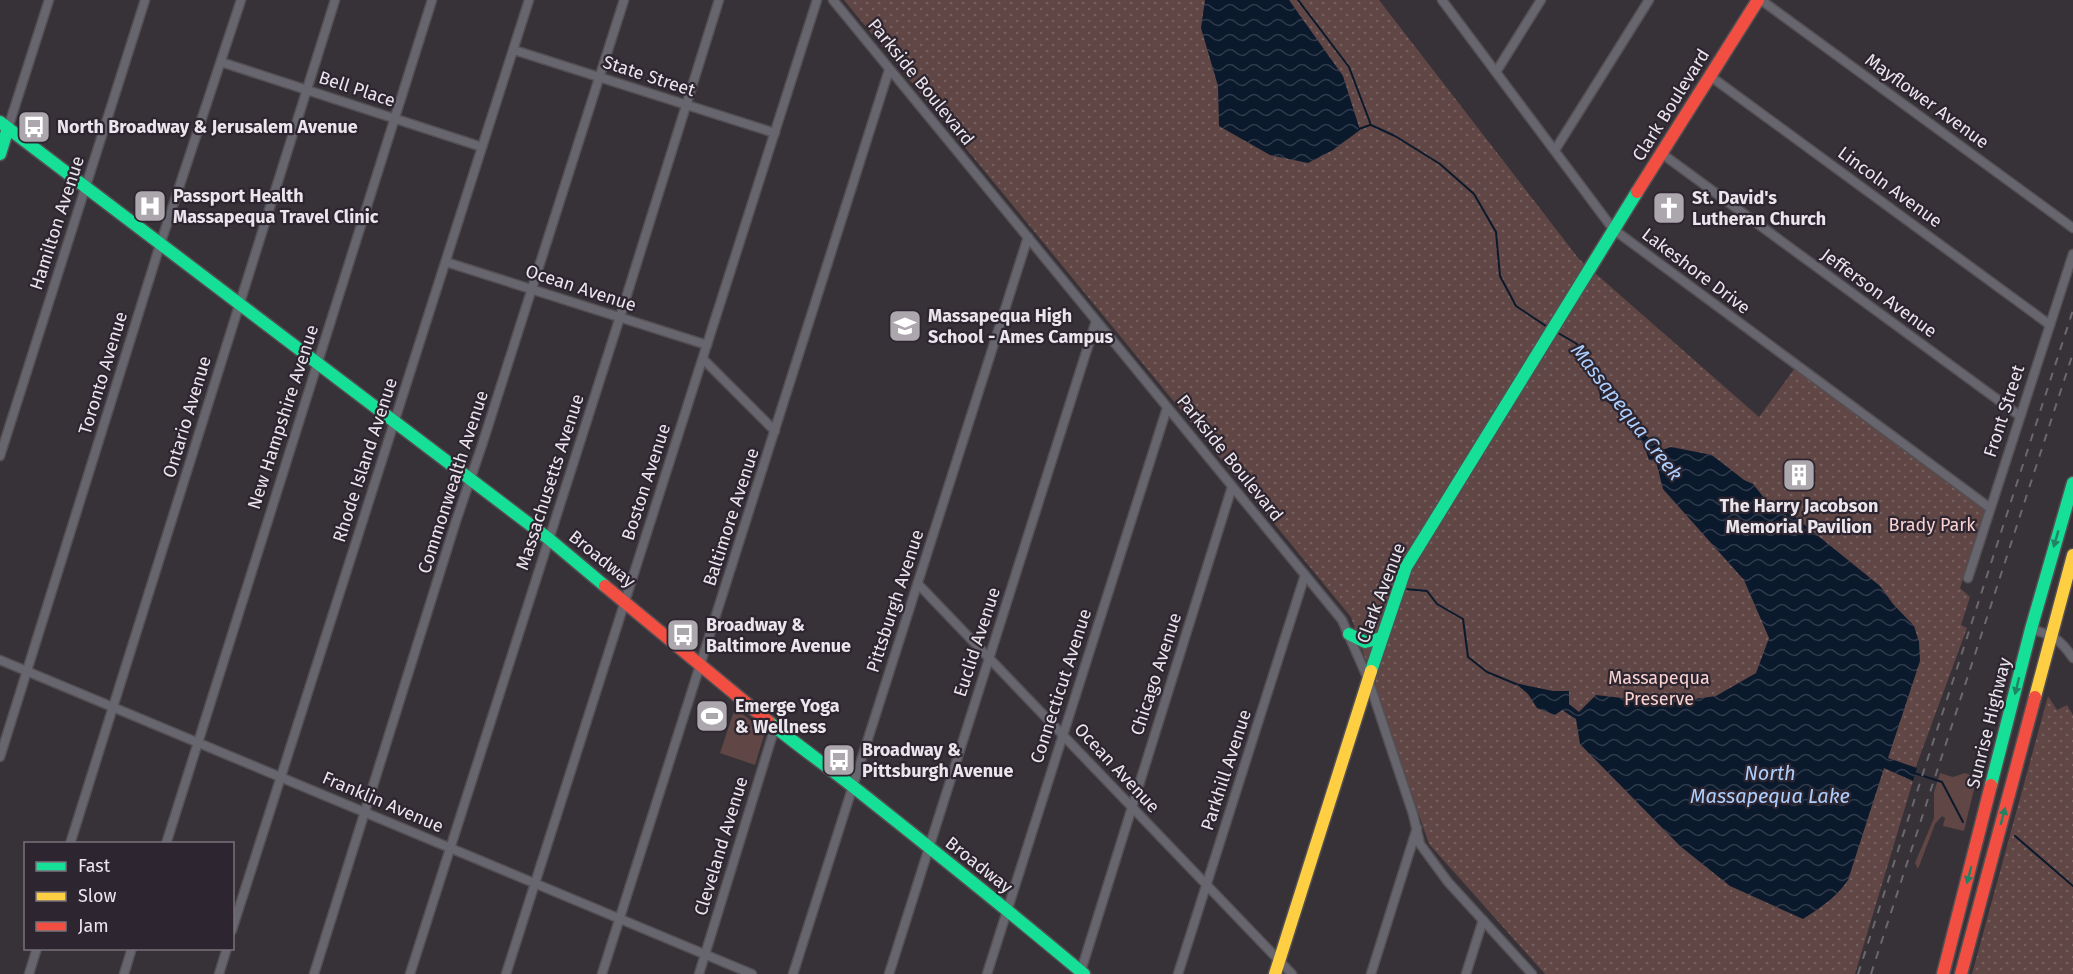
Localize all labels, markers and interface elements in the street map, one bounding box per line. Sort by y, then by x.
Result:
street label: Parkside Boulevard [863,14,979,150]
street label: Clark Boulevard [1628,45,1714,165]
street label: Mayflower Avenue [1861,49,1993,153]
street label: State Street [600,51,698,101]
street label: Bell Place [316,66,398,112]
bus stop icon: North Broadway & Jerusalem Avenue [16,109,52,145]
place label: North Broadway & Jerusalem Avenue [57,116,358,138]
street label: Lincoln Avenue [1834,142,1946,232]
street label: Hamilton Avenue [25,153,89,293]
place label: Passport Health Massapequa Travel Clinic [173,185,379,228]
place label: St. David's Lutheran Church [1692,187,1826,230]
hospital icon: Passport Health Massapequa Travel Clinic [132,188,168,224]
church icon: St. David's Lutheran Church [1651,190,1687,226]
street label: Lakeshore Drive [1637,223,1755,319]
street label: Jefferson Avenue [1817,244,1941,342]
street label: Ocean Avenue [523,260,639,316]
place label: Massapequa High School - Ames Campus [928,305,1114,348]
school or university icon: Massapequa High School - Ames Campus [887,308,923,344]
street label: Toronto Avenue [74,309,132,437]
street label: New Hampshire Avenue [243,322,323,512]
water label: Massapequa Creek [1566,339,1688,485]
street label: Ontario Avenue [158,353,216,481]
street label: Front Street [1979,362,2029,460]
street label: Rhode Island Avenue [328,375,402,545]
street label: Commonwealth Avenue [413,388,493,576]
street label: Parkside Boulevard [1172,390,1288,526]
street label: Massachusetts Avenue [511,391,589,573]
street label: Boston Avenue [617,421,675,543]
street label: Baltimore Avenue [698,445,764,589]
building icon: The Harry Jacobson Memorial Pavilion [1781,457,1817,493]
place label: The Harry Jacobson Memorial Pavilion [1720,495,1878,538]
park label: Brady Park [1889,514,1976,536]
street label: Broadway [564,525,640,593]
street label: Pittsburgh Avenue [861,527,929,675]
one-way arrow [2051,530,2061,548]
street label: Clark Avenue [1352,540,1410,646]
street label: Euclid Avenue [949,584,1005,700]
street label: Connecticut Avenue [1026,606,1096,766]
street label: Chicago Avenue [1126,610,1186,738]
place label: Broadway & Baltimore Avenue [706,614,851,657]
bus stop icon: Broadway & Baltimore Avenue [665,617,701,653]
street label: Sunrise Highway [1962,655,2016,791]
park label: Massapequa Preserve [1608,667,1710,710]
one-way arrow [2012,677,2022,695]
place label: Emerge Yoga & Wellness [735,695,840,738]
sports icon: Emerge Yoga & Wellness [694,698,730,734]
street label: Parkhill Avenue [1196,707,1256,833]
street label: Ocean Avenue [1070,718,1164,818]
place label: Broadway & Pittsburgh Avenue [862,739,1013,782]
bus stop icon: Broadway & Pittsburgh Avenue [821,742,857,778]
water label: North Massapequa Lake [1690,761,1850,808]
street label: Franklin Avenue [319,767,447,837]
street label: Cleveland Avenue [689,774,753,918]
one-way arrow [1999,807,2009,825]
street label: Broadway [941,832,1017,898]
legend [24,842,234,950]
text: Fast [78,855,111,877]
one-way arrow [1963,866,1973,884]
text: Slow [78,885,117,907]
text: Jam [78,915,109,937]

